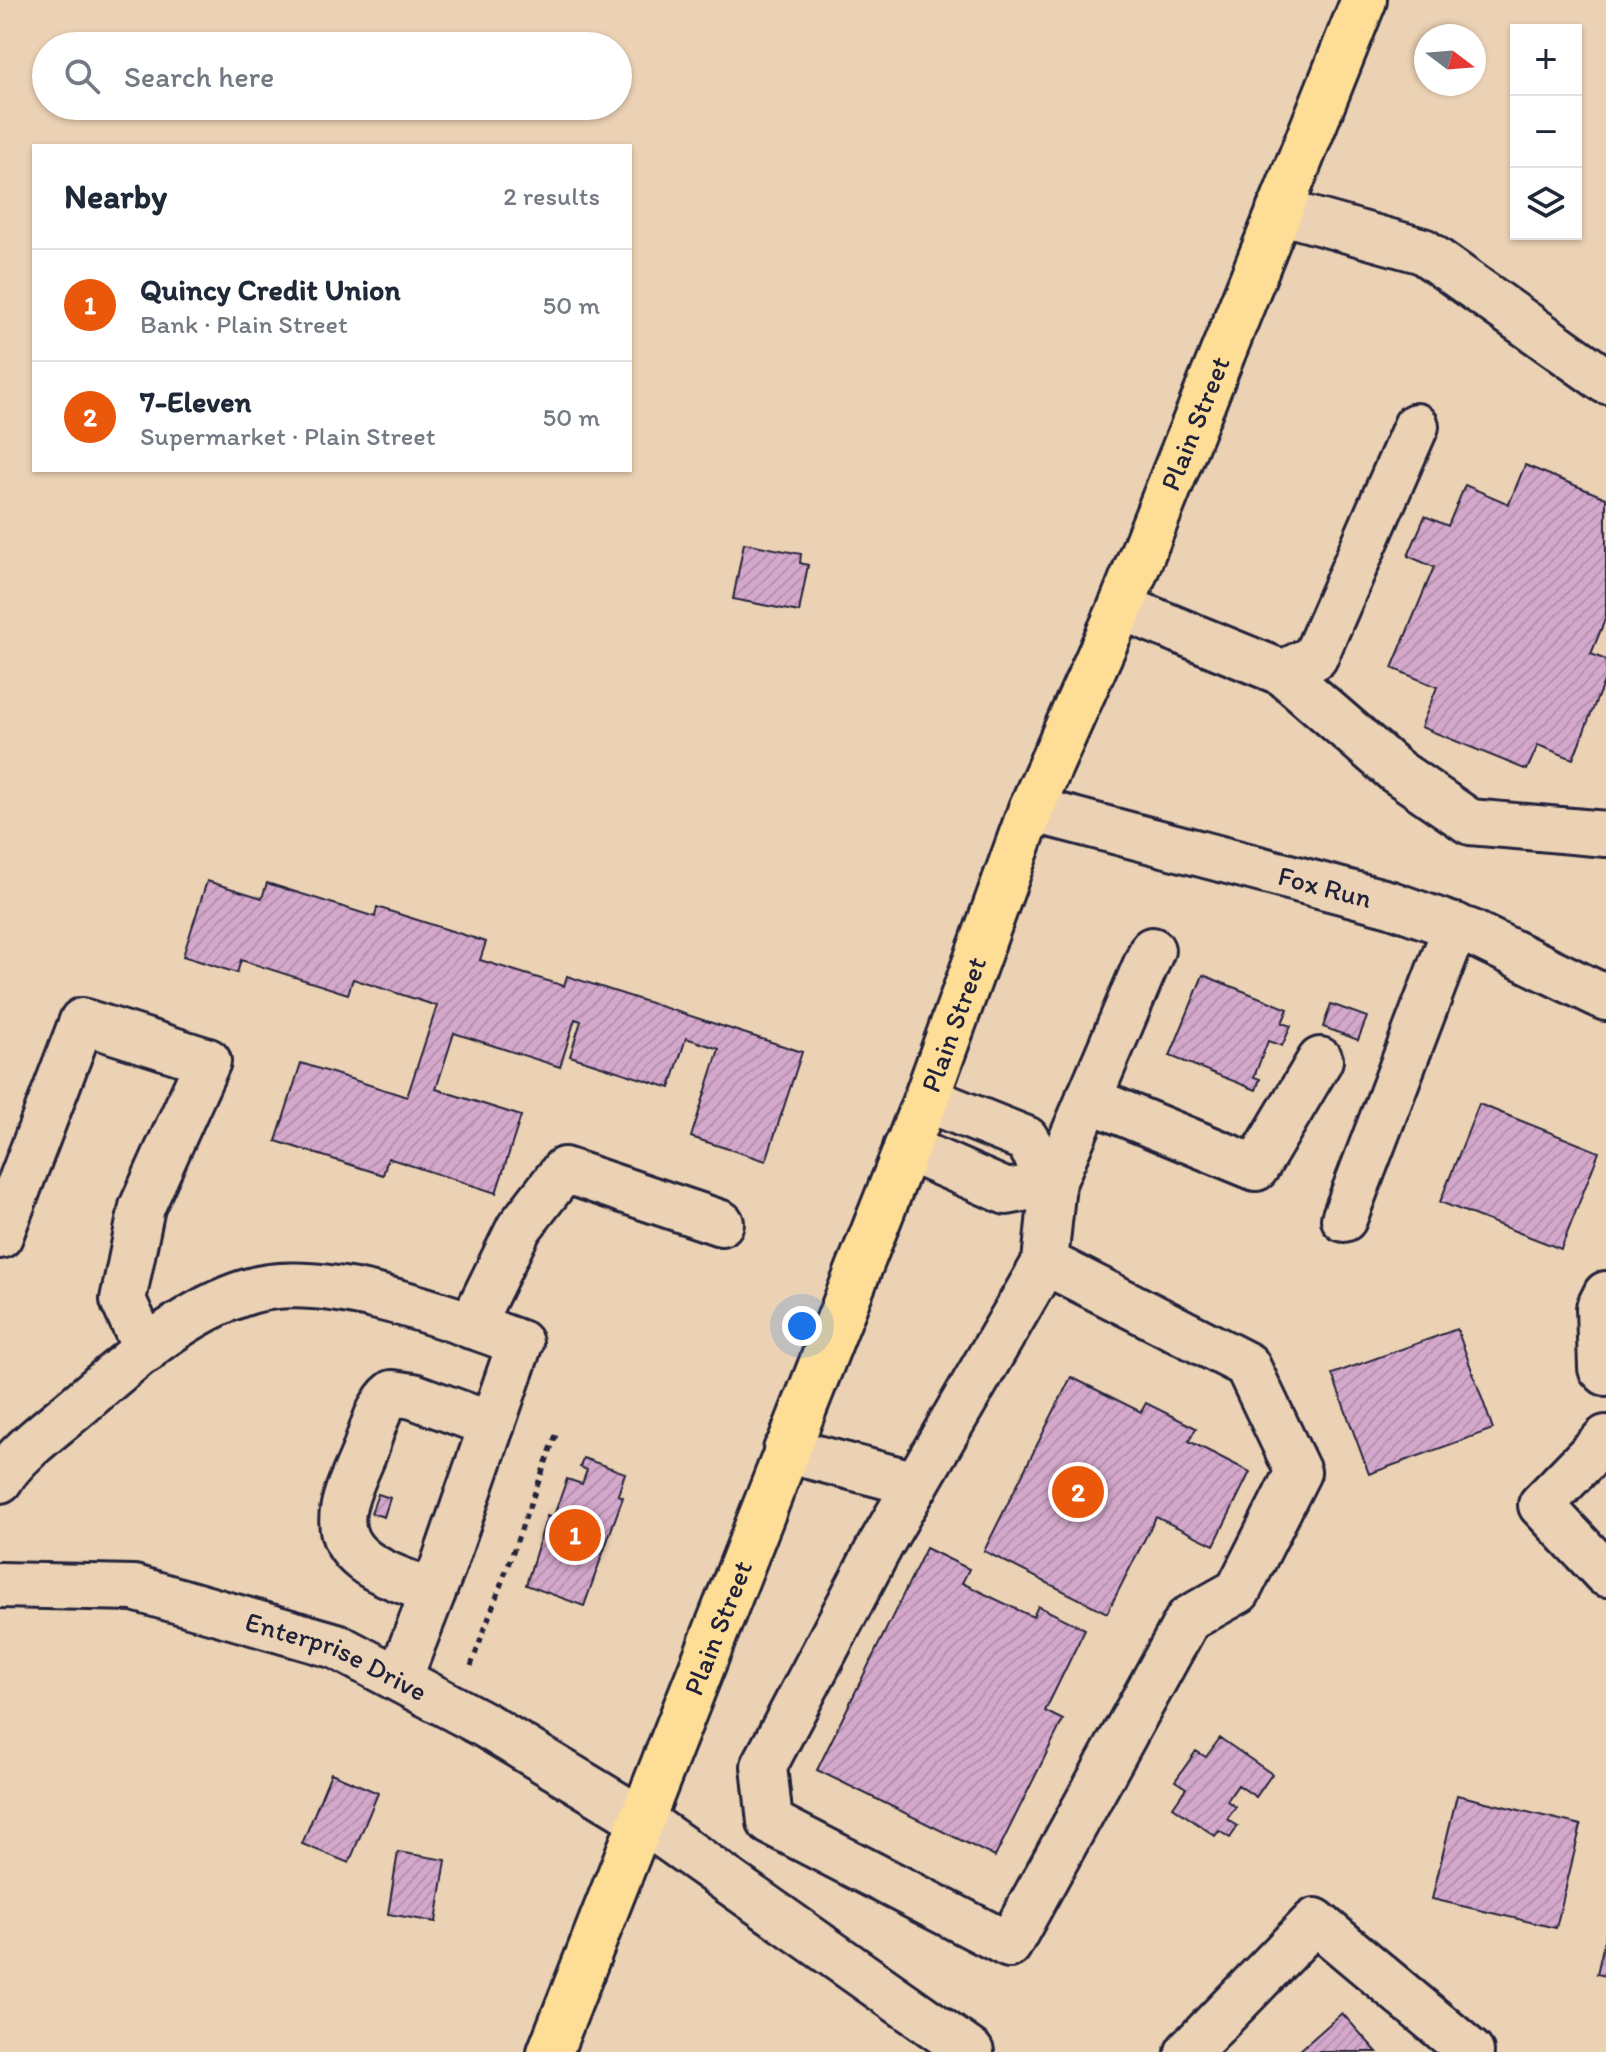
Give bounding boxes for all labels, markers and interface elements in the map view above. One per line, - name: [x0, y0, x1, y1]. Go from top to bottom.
- north arrow: [1414, 24, 1486, 96]
- map controls: [1510, 24, 1582, 240]
- button: +: [1510, 24, 1582, 96]
- search box: [32, 32, 632, 120]
- icon: search: [60, 54, 104, 98]
- text: Search here: [124, 58, 274, 95]
- button: −: [1510, 96, 1582, 168]
- button: layers: [1510, 168, 1582, 240]
- text: Nearby: [64, 176, 167, 217]
- text: 2 results: [503, 180, 600, 212]
- text: Quincy Credit Union: [140, 271, 400, 308]
- text: 1: [84, 289, 96, 321]
- text: 50 m: [543, 289, 600, 321]
- text: Bank · Plain Street: [140, 308, 348, 340]
- street label: Plain Street: [1152, 351, 1237, 495]
- text: 7-Eleven: [140, 383, 251, 420]
- text: 2: [83, 401, 97, 433]
- text: 50 m: [543, 401, 600, 433]
- text: Supermarket · Plain Street: [140, 420, 435, 452]
- street label: Fox Run: [1274, 858, 1376, 915]
- street label: Plain Street: [913, 952, 993, 1097]
- your location: [782, 1306, 822, 1346]
- pin: 2: [1052, 1462, 1104, 1522]
- pin: 1: [549, 1505, 601, 1565]
- street label: Plain Street: [676, 1556, 759, 1700]
- street label: Enterprise Drive: [242, 1604, 433, 1708]

